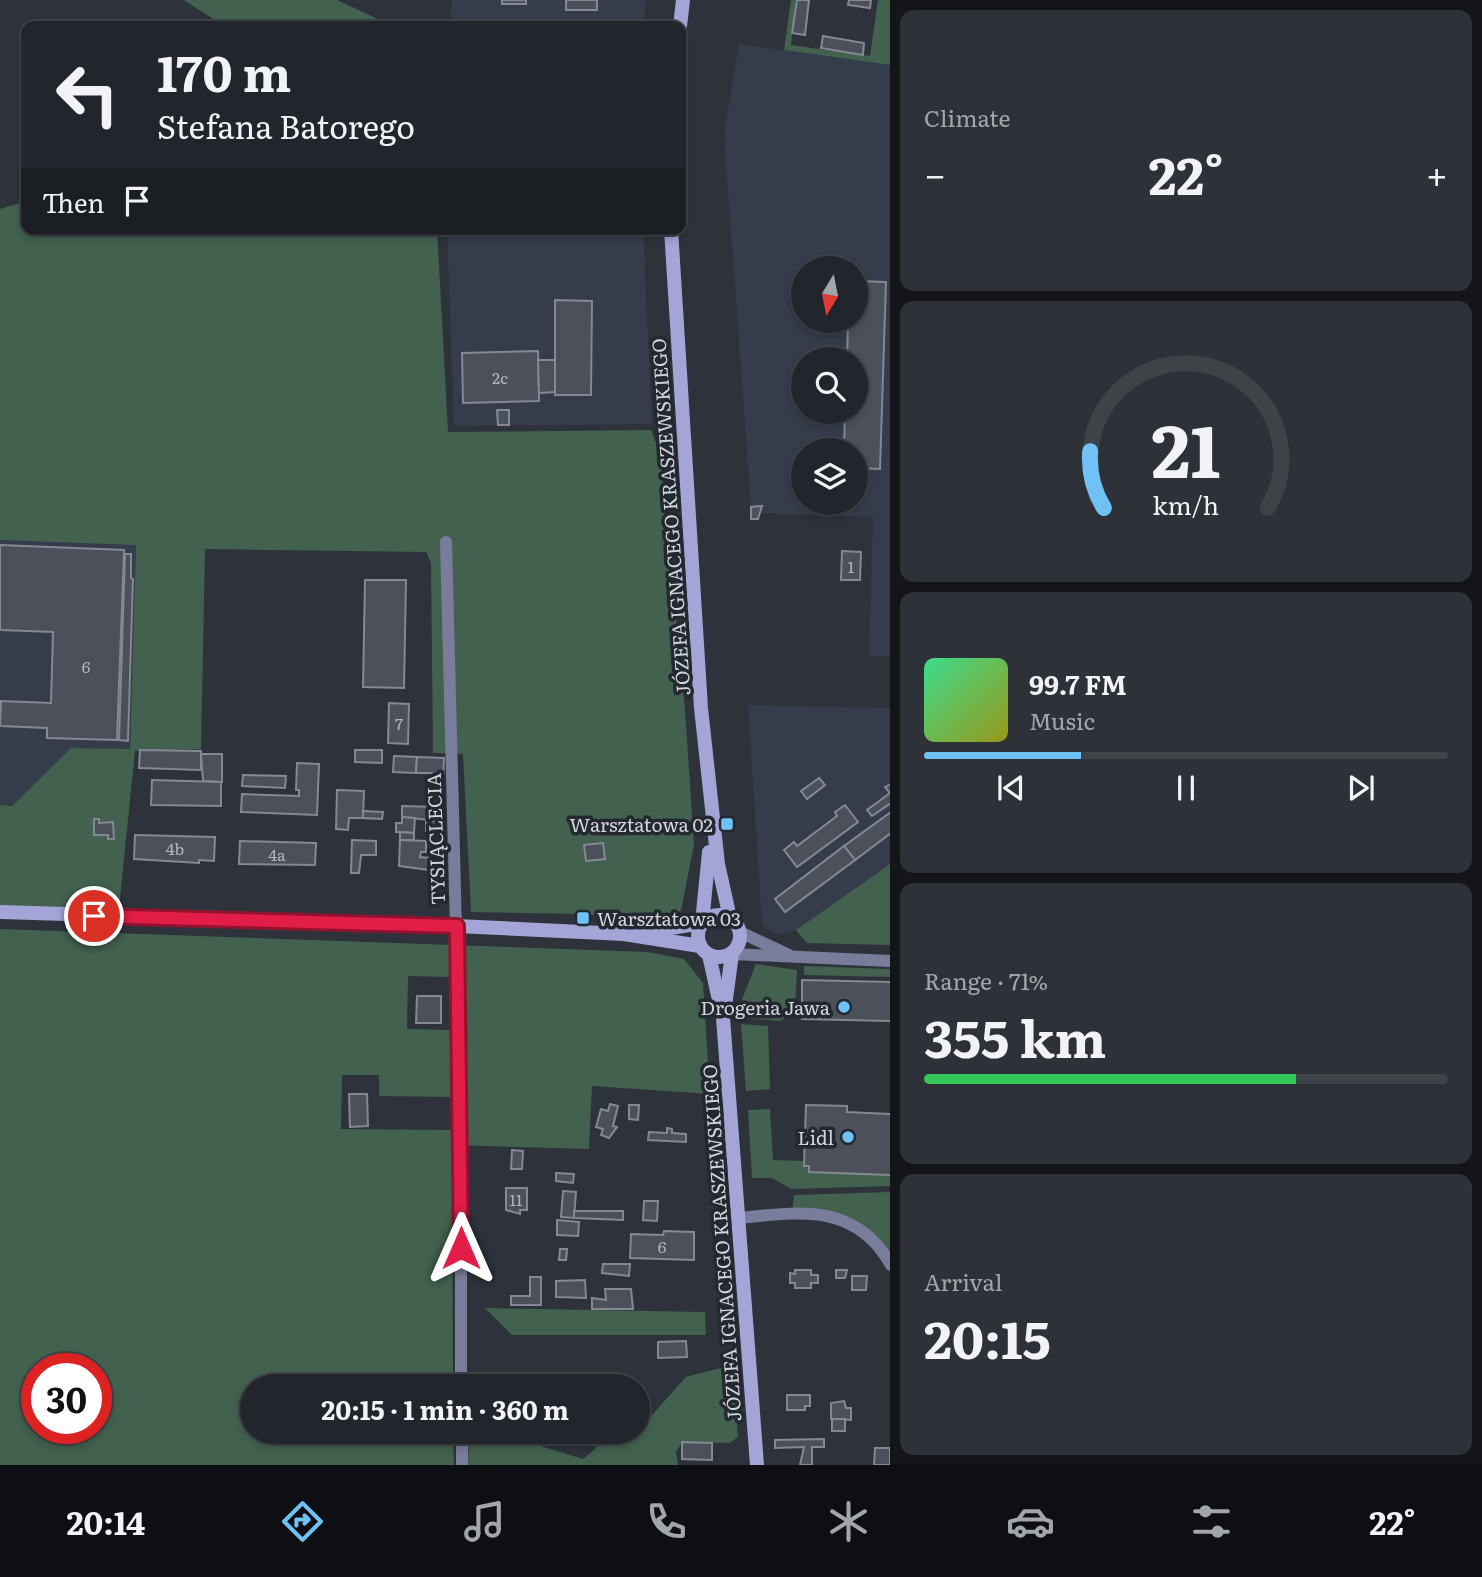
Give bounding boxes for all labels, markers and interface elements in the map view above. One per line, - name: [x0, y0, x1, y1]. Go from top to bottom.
- text: 170 m: [157, 34, 291, 107]
- icon: left: [42, 49, 133, 140]
- text: Climate: [924, 100, 1010, 134]
- text: Stefana Batorego: [157, 101, 415, 149]
- text: 22°: [1148, 134, 1224, 211]
- text: −: [924, 144, 946, 201]
- text: +: [1426, 144, 1448, 201]
- text: Then: [42, 182, 104, 221]
- icon: arrive: [118, 182, 156, 220]
- north arrow: [791, 256, 868, 332]
- map controls: [791, 256, 868, 515]
- street label: JÓZEFA IGNACEGO KRASZEWSKIEGO: [644, 337, 696, 697]
- button: search: [791, 347, 868, 424]
- house number: 2c: [492, 365, 508, 389]
- text: 21: [1151, 392, 1221, 500]
- button: layers: [791, 438, 868, 515]
- text: km/h: [1153, 485, 1219, 522]
- house number: 1: [848, 554, 855, 578]
- house number: 6: [82, 654, 91, 678]
- text: 99.7 FM: [1029, 664, 1127, 703]
- text: Music: [1029, 703, 1095, 737]
- house number: 7: [395, 711, 403, 735]
- icon: previous: [992, 769, 1030, 807]
- icon: pause: [1167, 769, 1205, 807]
- icon: next: [1342, 769, 1380, 807]
- street label: TYSIĄCLECIA: [419, 772, 451, 905]
- place label: Warsztatowa 02: [570, 810, 713, 838]
- marker: Warsztatowa 02: [719, 816, 735, 832]
- house number: 4b: [166, 836, 184, 860]
- house number: 4a: [268, 842, 286, 866]
- pin: [64, 886, 124, 946]
- icon: arrive: [75, 897, 113, 935]
- place label: Warsztatowa 03: [597, 904, 741, 932]
- marker: Warsztatowa 03: [575, 910, 591, 926]
- text: Range · 71%: [924, 963, 1048, 997]
- place label: Drogeria Jawa: [701, 993, 831, 1021]
- text: 355 km: [924, 997, 1106, 1074]
- marker: Drogeria Jawa: [836, 999, 852, 1015]
- street label: JÓZEFA IGNACEGO KRASZEWSKIEGO: [695, 1063, 747, 1423]
- place label: Lidl: [798, 1123, 834, 1151]
- marker: Lidl: [840, 1129, 856, 1145]
- house number: 11: [509, 1187, 523, 1211]
- position arrow: [424, 1211, 498, 1285]
- house number: 6: [658, 1234, 667, 1258]
- text: Arrival: [924, 1264, 1003, 1298]
- text: 20:15: [924, 1298, 1051, 1375]
- speed limit sign: 30: [21, 1353, 112, 1444]
- text: 20:15 · 1 min · 360 m: [321, 1389, 569, 1428]
- text: 20:14: [66, 1497, 145, 1545]
- icon: directions: [278, 1497, 327, 1546]
- icon: music: [460, 1497, 509, 1546]
- icon: phone: [642, 1497, 691, 1546]
- icon: climate: [824, 1497, 873, 1546]
- icon: car: [1006, 1497, 1055, 1546]
- icon: filters: [1187, 1497, 1236, 1546]
- text: 22°: [1369, 1497, 1416, 1545]

